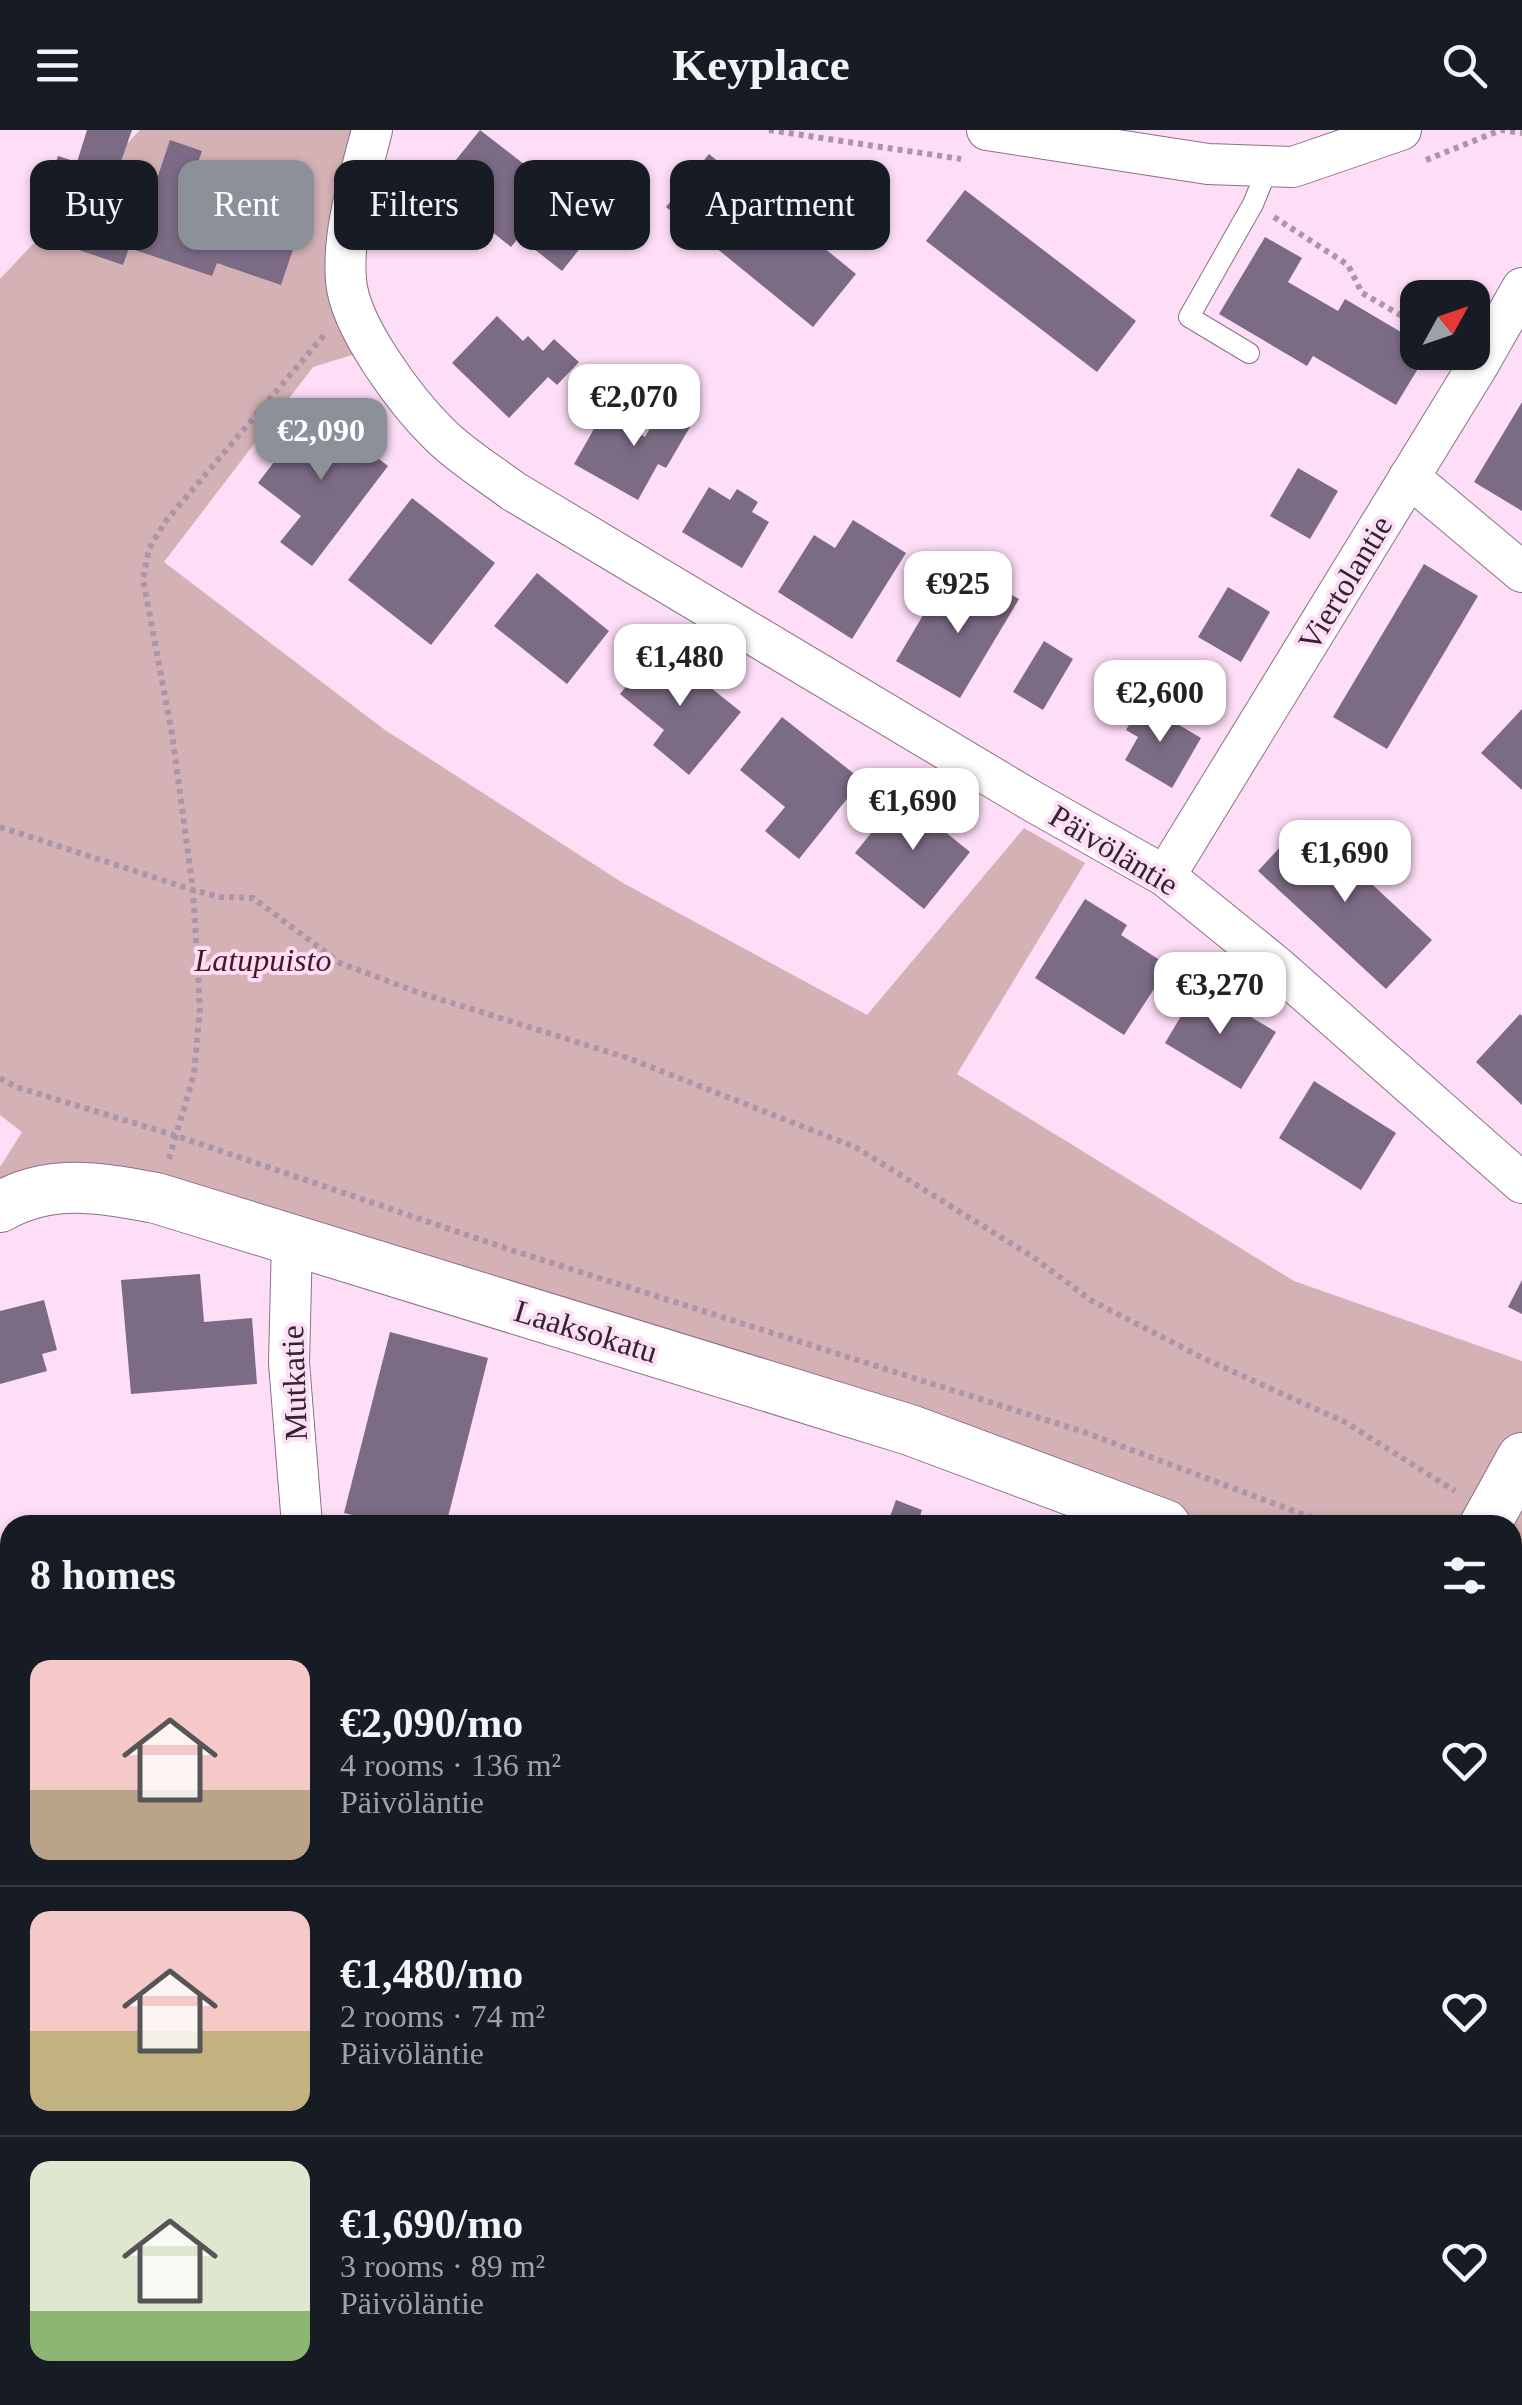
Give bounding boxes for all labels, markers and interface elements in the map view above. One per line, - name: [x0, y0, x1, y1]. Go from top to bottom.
- icon: menu: [30, 38, 85, 93]
- icon: search: [1437, 38, 1492, 93]
- text: Keyplace: [672, 40, 850, 90]
- chip: Buy: [30, 160, 158, 250]
- chip: Rent: [178, 160, 314, 250]
- chip: Filters: [334, 160, 494, 250]
- chip: New: [514, 160, 650, 250]
- chip: Apartment: [670, 160, 890, 250]
- north arrow: [1400, 280, 1490, 370]
- map controls: [1400, 280, 1490, 370]
- pin: €2,070: [553, 364, 715, 449]
- text: €2,070: [590, 378, 678, 414]
- pin: €2,090: [240, 398, 402, 483]
- text: €2,090: [277, 412, 365, 448]
- street label: Viertolantie: [1291, 509, 1399, 657]
- pin: €925: [899, 551, 1017, 636]
- text: €925: [926, 565, 990, 601]
- pin: €1,480: [599, 624, 761, 709]
- text: €1,480: [636, 638, 724, 674]
- pin: €2,600: [1079, 660, 1241, 745]
- text: €2,600: [1116, 674, 1204, 710]
- pin: €1,690: [832, 768, 994, 853]
- text: €1,690: [869, 782, 957, 818]
- street label: Päivöläntie: [1043, 797, 1185, 903]
- pin: €1,690: [1264, 820, 1426, 905]
- text: €1,690: [1301, 834, 1389, 870]
- park label: Latupuisto: [194, 942, 331, 978]
- pin: €3,270: [1139, 952, 1301, 1037]
- text: €3,270: [1176, 966, 1264, 1002]
- street label: Laaksokatu: [510, 1292, 662, 1370]
- street label: Mutkatie: [274, 1325, 314, 1441]
- icon: filters: [1437, 1548, 1492, 1603]
- text: 8 homes: [30, 1552, 176, 1598]
- icon: home: [110, 1700, 230, 1820]
- text: €2,090/mo: [340, 1700, 523, 1746]
- icon: heart: [1437, 1733, 1492, 1788]
- text: 4 rooms · 136 m²: [340, 1747, 561, 1783]
- text: Päivöläntie: [340, 1784, 484, 1820]
- icon: home: [110, 1951, 230, 2071]
- text: €1,480/mo: [340, 1951, 523, 1997]
- icon: heart: [1437, 1984, 1492, 2039]
- text: 2 rooms · 74 m²: [340, 1998, 545, 2034]
- text: Päivöläntie: [340, 2035, 484, 2071]
- icon: home: [110, 2201, 230, 2321]
- text: €1,690/mo: [340, 2201, 523, 2247]
- icon: heart: [1437, 2234, 1492, 2289]
- text: 3 rooms · 89 m²: [340, 2248, 545, 2284]
- text: Päivöläntie: [340, 2285, 484, 2321]

